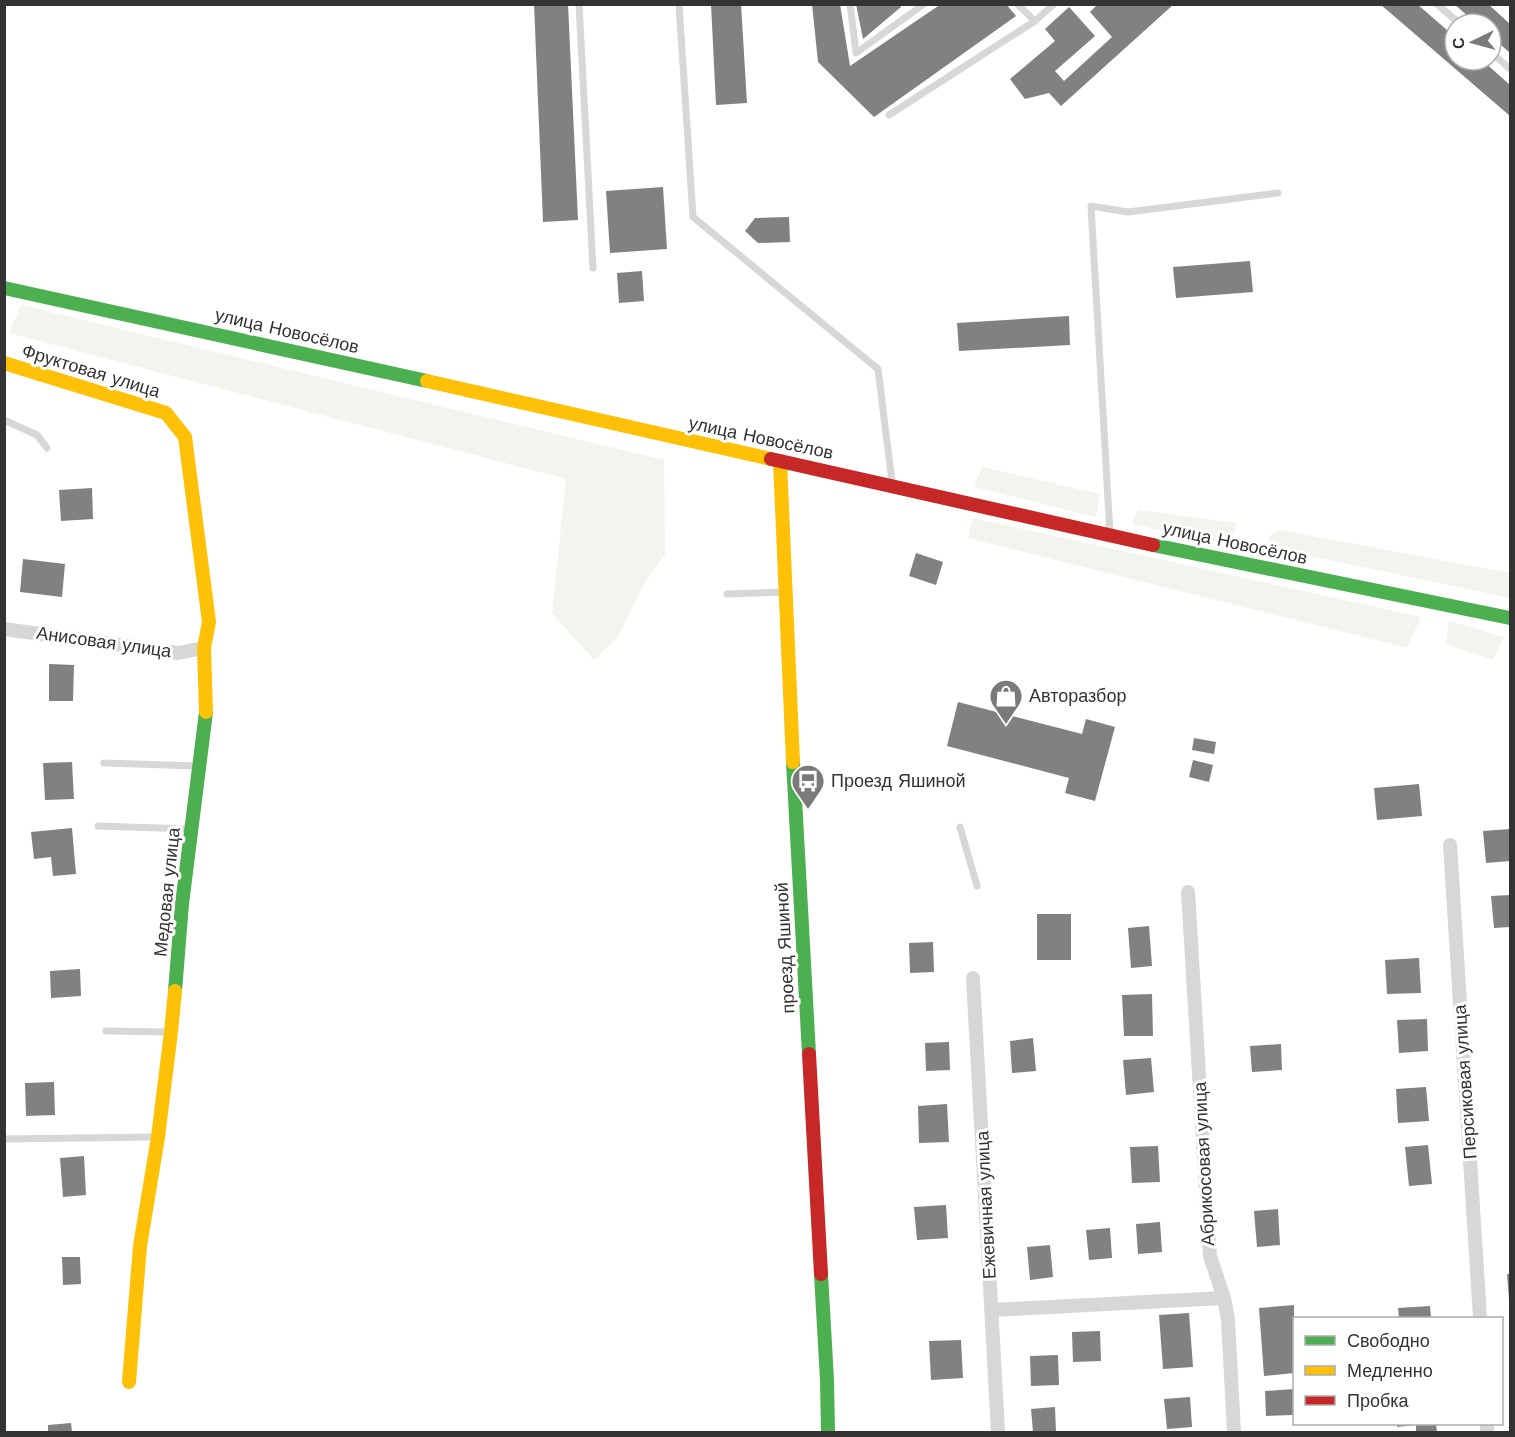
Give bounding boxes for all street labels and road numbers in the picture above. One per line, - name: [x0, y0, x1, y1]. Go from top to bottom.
- street label: улица Новосёлов: [213, 304, 361, 357]
- street label: Фруктовая улица: [20, 340, 164, 402]
- street label: улица Новосёлов: [687, 412, 835, 463]
- street label: улица Новосёлов: [1161, 517, 1309, 568]
- street label: Анисовая улица: [35, 622, 174, 662]
- street label: Медовая улица: [149, 825, 184, 958]
- street label: проезд Яшиной: [771, 882, 798, 1014]
- street label: Персиковая улица: [1449, 1003, 1480, 1160]
- street label: Абрикосовая улица: [1189, 1080, 1218, 1247]
- street label: Ежевичная улица: [971, 1129, 1000, 1280]

